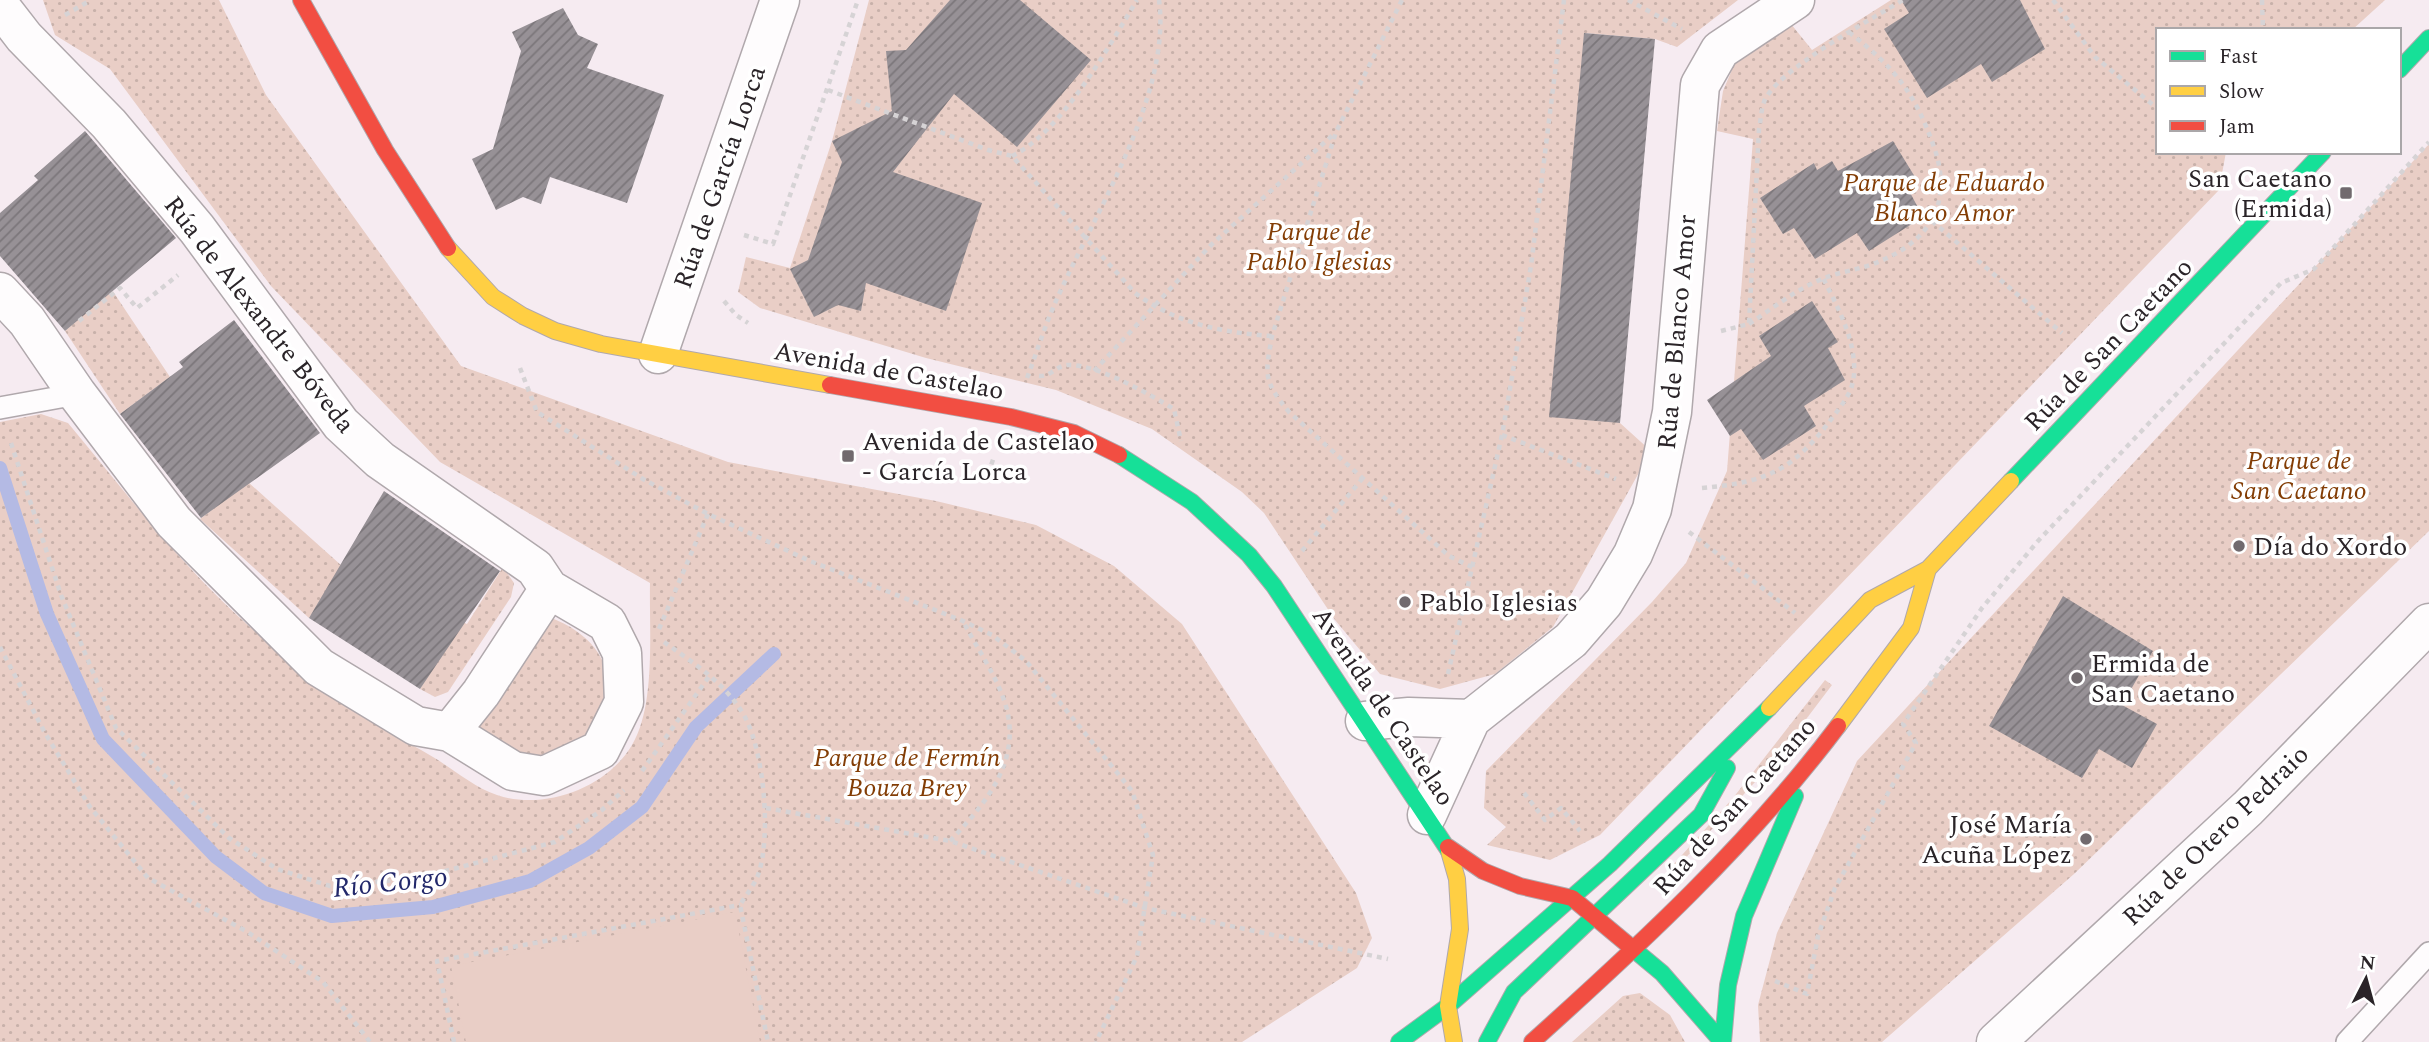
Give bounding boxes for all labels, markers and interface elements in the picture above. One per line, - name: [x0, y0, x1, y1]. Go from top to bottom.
- legend: [2156, 28, 2401, 154]
- text: Fast: [2219, 41, 2258, 73]
- street label: Rúa de García Lorca: [663, 60, 777, 294]
- text: Slow: [2219, 76, 2265, 108]
- text: Jam: [2219, 111, 2255, 143]
- place label: San Caetano (Ermida): [2188, 159, 2332, 229]
- park label: Parque de Eduardo Blanco Amor: [1843, 163, 2045, 233]
- marker: San Caetano (Ermida): [2338, 185, 2354, 201]
- street label: Rúa de Alexandre Bóveda: [153, 187, 365, 442]
- park label: Parque de Pablo Iglesias: [1246, 212, 1392, 282]
- street label: Rúa de Blanco Amor: [1647, 213, 1707, 451]
- street label: Rúa de San Caetano: [2015, 249, 2202, 441]
- street label: Avenida de Castelao: [771, 331, 1007, 411]
- place label: Avenida de Castelao - García Lorca: [862, 422, 1095, 492]
- park label: Parque de San Caetano: [2231, 441, 2367, 511]
- marker: Avenida de Castelao - García Lorca: [840, 448, 856, 464]
- place label: Día do Xordo: [2253, 527, 2407, 567]
- marker: Día do Xordo: [2231, 538, 2247, 554]
- place label: Pablo Iglesias: [1419, 583, 1578, 623]
- marker: Pablo Iglesias: [1397, 594, 1413, 610]
- street label: Avenida de Castelao: [1302, 599, 1465, 814]
- place label: Ermida de San Caetano: [2091, 644, 2235, 714]
- marker: Ermida de San Caetano: [2069, 670, 2085, 686]
- street label: Rúa de San Caetano: [1643, 708, 1826, 905]
- street label: Rúa de Otero Pedraio: [2113, 736, 2318, 936]
- park label: Parque de Fermín Bouza Brey: [813, 738, 1001, 808]
- place label: José María Acuña López: [1921, 805, 2072, 875]
- marker: José María Acuña López: [2078, 831, 2094, 847]
- water label: Río Corgo: [331, 855, 450, 910]
- north arrow: [2331, 944, 2401, 1014]
- text: N: [2358, 948, 2377, 979]

